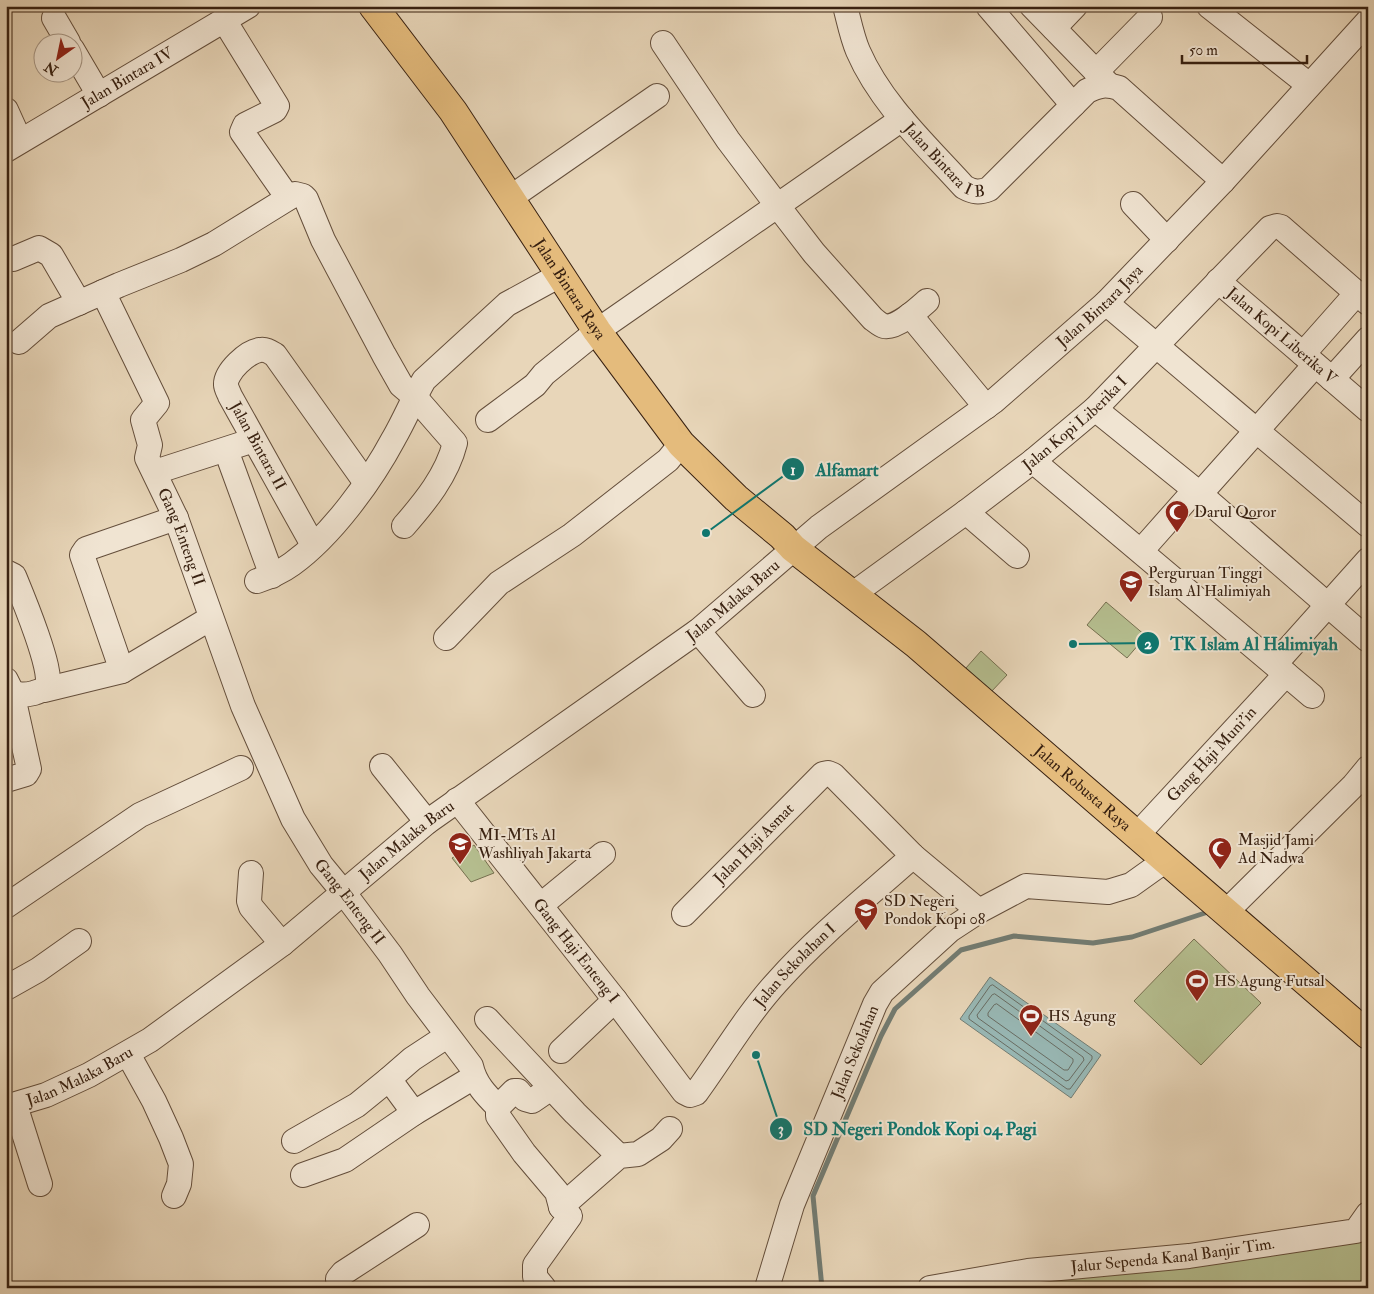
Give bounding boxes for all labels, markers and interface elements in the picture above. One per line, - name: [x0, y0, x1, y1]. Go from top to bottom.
- north arrow: [32, 32, 82, 82]
- scale bar: [1182, 32, 1306, 64]
- text: 50 m: [1189, 41, 1218, 60]
- street label: Jalan Bintara IV: [77, 43, 177, 114]
- text: N: [41, 58, 62, 80]
- street label: Jalan Bintara I B: [898, 118, 986, 202]
- street label: Jalan Bintara Raya: [528, 234, 610, 344]
- street label: Jalan Bintara Jaya: [1052, 260, 1147, 353]
- street label: Jalan Kopi Liberika V: [1221, 282, 1341, 389]
- street label: Jalan Kopi Liberika I: [1018, 372, 1132, 477]
- street label: Jalan Bintara II: [224, 397, 291, 494]
- callout: Alfamart: [780, 453, 888, 486]
- text: Alfamart: [814, 459, 879, 482]
- text: 1: [790, 461, 796, 480]
- street label: Gang Enteng II: [153, 485, 209, 589]
- mosque icon: Darul Qoror: [1164, 499, 1190, 533]
- place label: Darul Qoror: [1194, 502, 1276, 522]
- street label: Jalan Malaka Baru: [682, 555, 784, 647]
- place label: Perguruan Tinggi Islam Al Halimiyah: [1148, 563, 1271, 601]
- school or university icon: Perguruan Tinggi Islam Al Halimiyah: [1118, 569, 1144, 603]
- callout: TK Islam Al Halimiyah: [1135, 627, 1348, 660]
- text: TK Islam Al Halimiyah: [1169, 633, 1338, 656]
- text: 2: [1144, 635, 1152, 654]
- street label: Gang Haji Muni'in: [1163, 702, 1261, 806]
- street label: Jalan Robusta Raya: [1028, 740, 1136, 836]
- street label: Jalan Malaka Baru: [354, 796, 458, 886]
- street label: Jalan Haji Asmat: [709, 799, 798, 890]
- place label: MI-MTs Al Washliyah Jakarta: [477, 825, 592, 864]
- place label: Masjid Jami Ad Nadwa: [1237, 830, 1314, 868]
- school or university icon: MI-MTs Al Washliyah Jakarta: [447, 831, 473, 865]
- mosque icon: Masjid Jami Ad Nadwa: [1207, 836, 1233, 870]
- street label: Gang Enteng II: [310, 855, 389, 949]
- place label: SD Negeri Pondok Kopi 08: [884, 891, 986, 930]
- street label: Gang Haji Enteng I: [528, 894, 624, 1007]
- school or university icon: SD Negeri Pondok Kopi 08: [853, 897, 879, 931]
- street label: Jalan Sekolahan I: [749, 919, 840, 1013]
- sports icon: HS Agung Futsal: [1184, 968, 1210, 1002]
- place label: HS Agung Futsal: [1214, 971, 1325, 991]
- street label: Jalan Sekolahan: [826, 1002, 883, 1103]
- sports icon: HS Agung: [1018, 1003, 1044, 1037]
- place label: HS Agung: [1048, 1006, 1117, 1026]
- street label: Jalan Malaka Baru: [23, 1042, 137, 1112]
- callout: SD Negeri Pondok Kopi 04 Pagi: [768, 1112, 1047, 1145]
- text: SD Negeri Pondok Kopi 04 Pagi: [803, 1118, 1037, 1141]
- text: 3: [778, 1120, 784, 1139]
- street label: Jalur Sependa Kanal Banjir Tim.: [1069, 1233, 1276, 1278]

